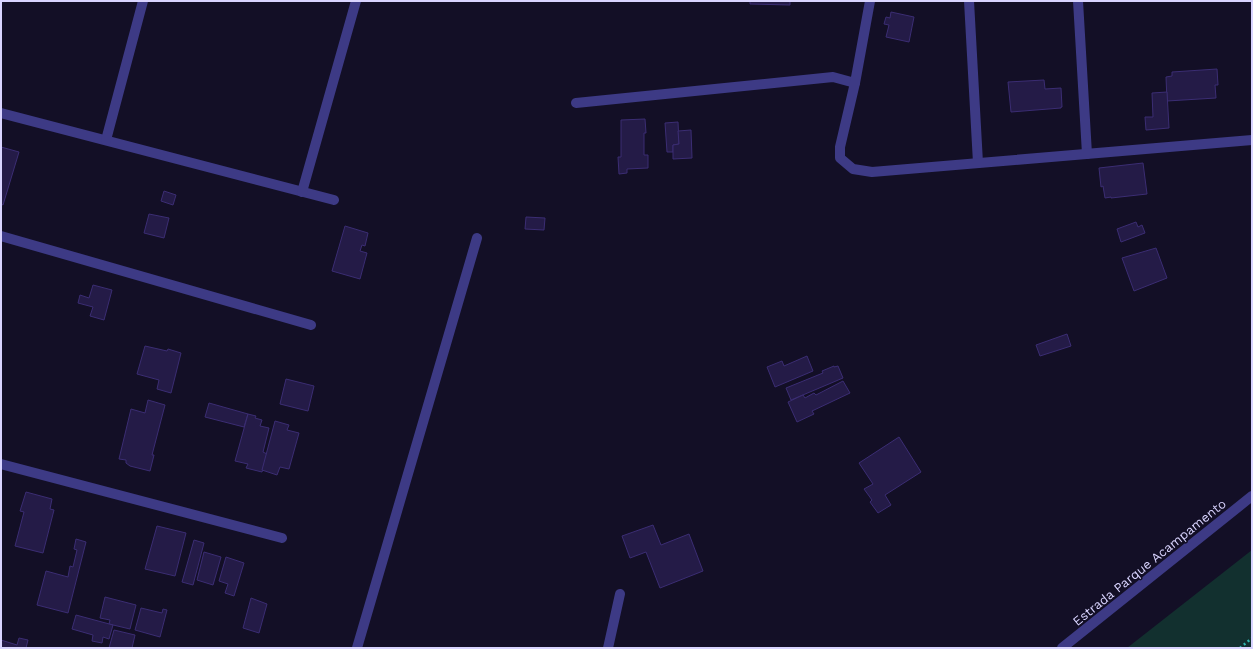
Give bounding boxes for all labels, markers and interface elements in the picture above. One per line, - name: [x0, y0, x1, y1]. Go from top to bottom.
- street label: Estrada Parque Acampamento: [1070, 496, 1229, 629]

